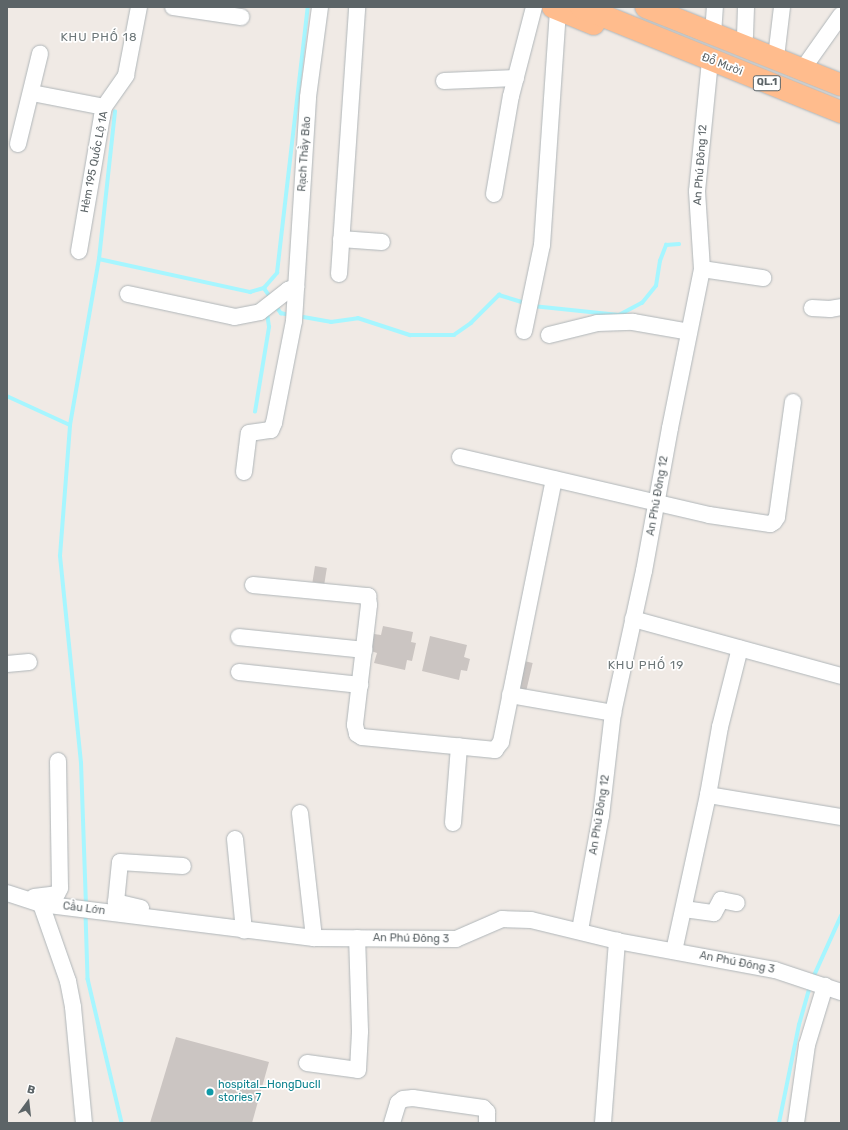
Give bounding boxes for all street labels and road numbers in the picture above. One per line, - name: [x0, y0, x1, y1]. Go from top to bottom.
- street label: Đỗ Mười: [700, 51, 744, 79]
- road number: QL.1: [752, 75, 782, 91]
- street label: Hẻm 195 Quốc Lộ 1A: [79, 110, 111, 214]
- street label: Rạch Thầy Bảo: [296, 116, 314, 192]
- street label: An Phú Đông 12: [692, 124, 710, 206]
- street label: An Phú Đông 12: [644, 455, 672, 537]
- street label: An Phú Đông 12: [587, 774, 613, 856]
- street label: Cầu Lớn: [62, 900, 106, 918]
- street label: An Phú Đông 3: [373, 932, 449, 946]
- street label: An Phú Đông 3: [698, 949, 776, 977]

